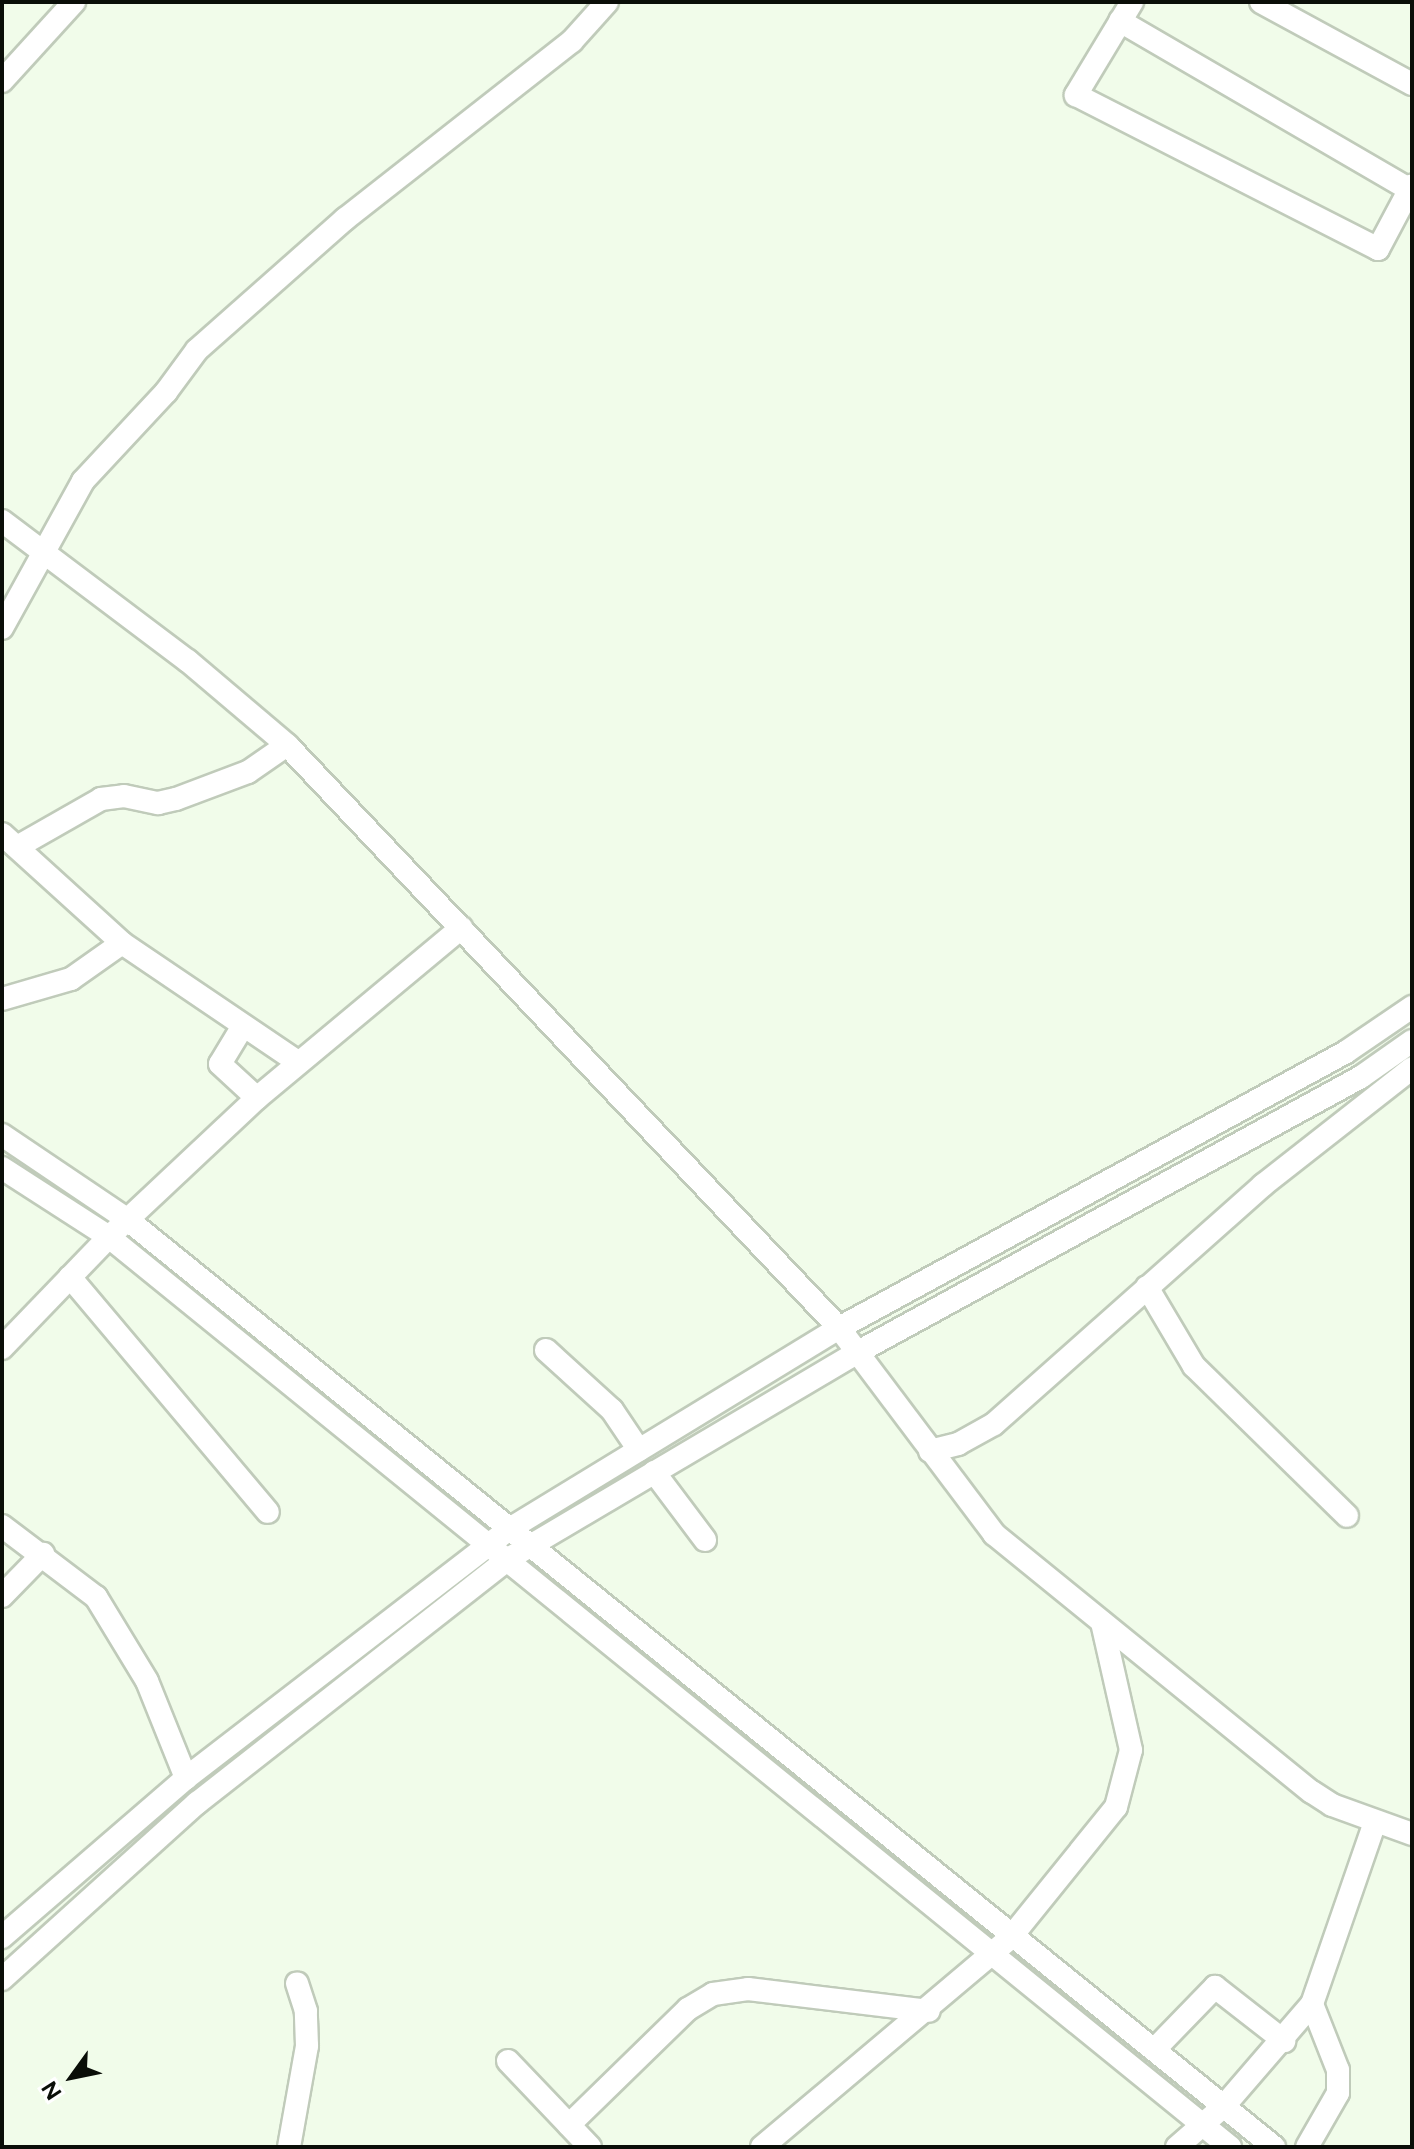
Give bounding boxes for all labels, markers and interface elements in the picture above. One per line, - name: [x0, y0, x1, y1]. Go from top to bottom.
- north arrow: [32, 2037, 112, 2117]
- text: N: [36, 2076, 67, 2105]

